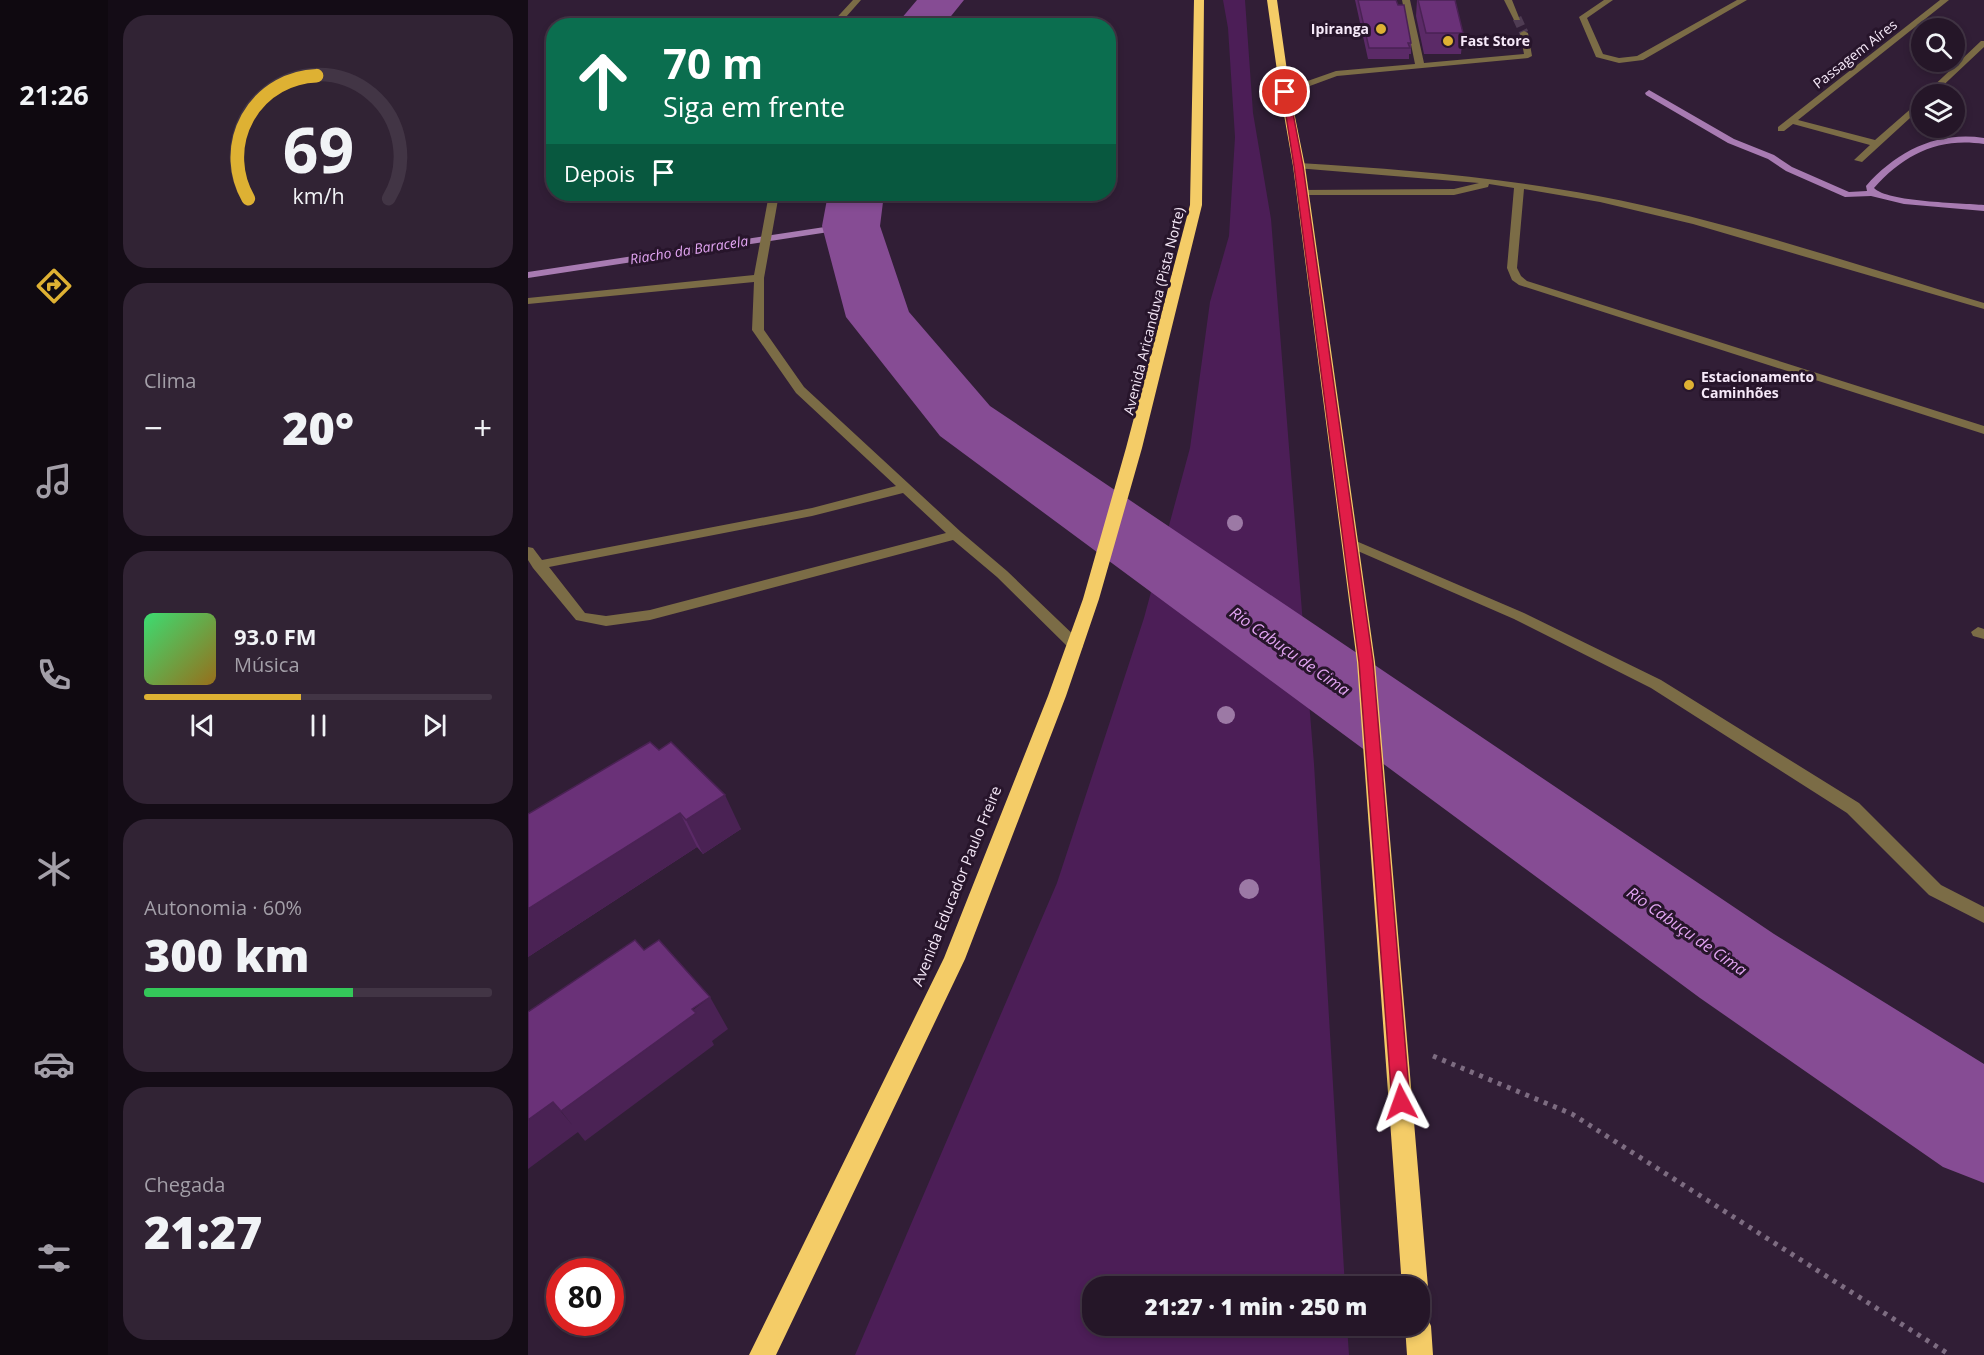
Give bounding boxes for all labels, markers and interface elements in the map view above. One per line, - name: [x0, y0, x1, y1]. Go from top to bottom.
- street label: Passagem Aíres: [1809, 15, 1901, 93]
- map controls: [1911, 18, 1965, 138]
- button: search: [1911, 18, 1965, 72]
- place label: Ipiranga: [1311, 19, 1369, 38]
- marker: Ipiranga: [1374, 22, 1388, 36]
- place label: Fast Store: [1460, 31, 1530, 50]
- text: 70 m: [663, 34, 763, 91]
- marker: Fast Store: [1441, 34, 1455, 48]
- icon: ahead: [564, 42, 642, 120]
- pin: [1259, 66, 1310, 117]
- icon: arrive: [1268, 75, 1301, 108]
- text: 21:26: [19, 76, 89, 113]
- button: layers: [1911, 84, 1965, 138]
- text: Siga em frente: [663, 88, 845, 125]
- text: 69: [282, 106, 354, 191]
- icon: arrive: [647, 156, 680, 189]
- text: Depois: [564, 158, 635, 188]
- text: km/h: [292, 181, 344, 210]
- street label: Avenida Aricanduva (Pista Norte): [1118, 205, 1189, 417]
- water label: Riacho da Baracela: [628, 231, 750, 268]
- icon: directions: [33, 265, 75, 307]
- text: Clima: [144, 367, 196, 394]
- place label: Estacionamento Caminhões: [1701, 367, 1814, 402]
- marker: Estacionamento Caminhões: [1682, 378, 1696, 392]
- text: 20°: [282, 397, 354, 458]
- text: −: [144, 405, 163, 450]
- text: +: [473, 405, 492, 450]
- icon: music: [33, 460, 75, 502]
- water label: Rio Cabuçu de Cima: [1226, 601, 1354, 701]
- text: 93.0 FM: [234, 621, 317, 651]
- text: Música: [234, 651, 300, 678]
- icon: phone: [33, 654, 75, 696]
- icon: previous: [186, 709, 219, 742]
- icon: pause: [302, 709, 335, 742]
- icon: next: [418, 709, 451, 742]
- street label: Avenida Educador Paulo Freire: [907, 783, 1005, 989]
- icon: climate: [33, 848, 75, 890]
- water label: Rio Cabuçu de Cima: [1623, 881, 1751, 981]
- text: Autonomia · 60%: [144, 894, 302, 921]
- text: 300 km: [144, 924, 309, 985]
- icon: car: [33, 1043, 75, 1085]
- position arrow: [1369, 1070, 1433, 1134]
- text: Chegada: [144, 1171, 225, 1198]
- text: 21:27: [144, 1201, 262, 1262]
- icon: filters: [33, 1237, 75, 1279]
- speed limit sign: 80: [546, 1258, 624, 1336]
- text: 21:27 · 1 min · 250 m: [1145, 1291, 1367, 1321]

